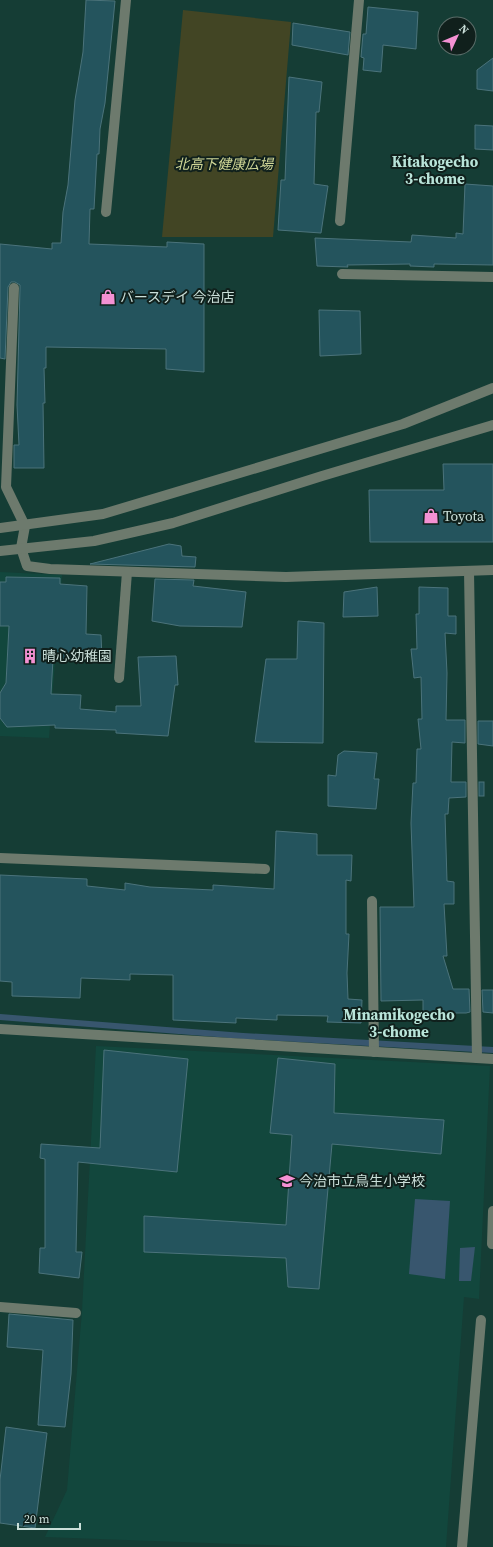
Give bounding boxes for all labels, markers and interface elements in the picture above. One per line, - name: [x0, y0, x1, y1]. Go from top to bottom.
- north arrow: [437, 16, 477, 56]
- text: N: [456, 21, 472, 37]
- district label: Kitakogecho 3-chome: [392, 151, 479, 189]
- park label: 北高下健康広場: [175, 154, 275, 174]
- place label: バースデイ 今治店: [120, 287, 235, 307]
- shop icon: バースデイ 今治店: [99, 288, 117, 306]
- place label: Toyota: [443, 506, 485, 526]
- shop icon: Toyota: [422, 507, 440, 525]
- place label: 晴心幼稚園: [42, 646, 112, 666]
- building icon: 晴心幼稚園: [21, 647, 39, 665]
- district label: Minamikogecho 3-chome: [343, 1004, 455, 1042]
- place label: 今治市立鳥生小学校: [299, 1171, 425, 1191]
- school or university icon: 今治市立鳥生小学校: [278, 1172, 296, 1190]
- scale bar: [18, 1505, 80, 1531]
- text: 20 m: [24, 1511, 50, 1527]

